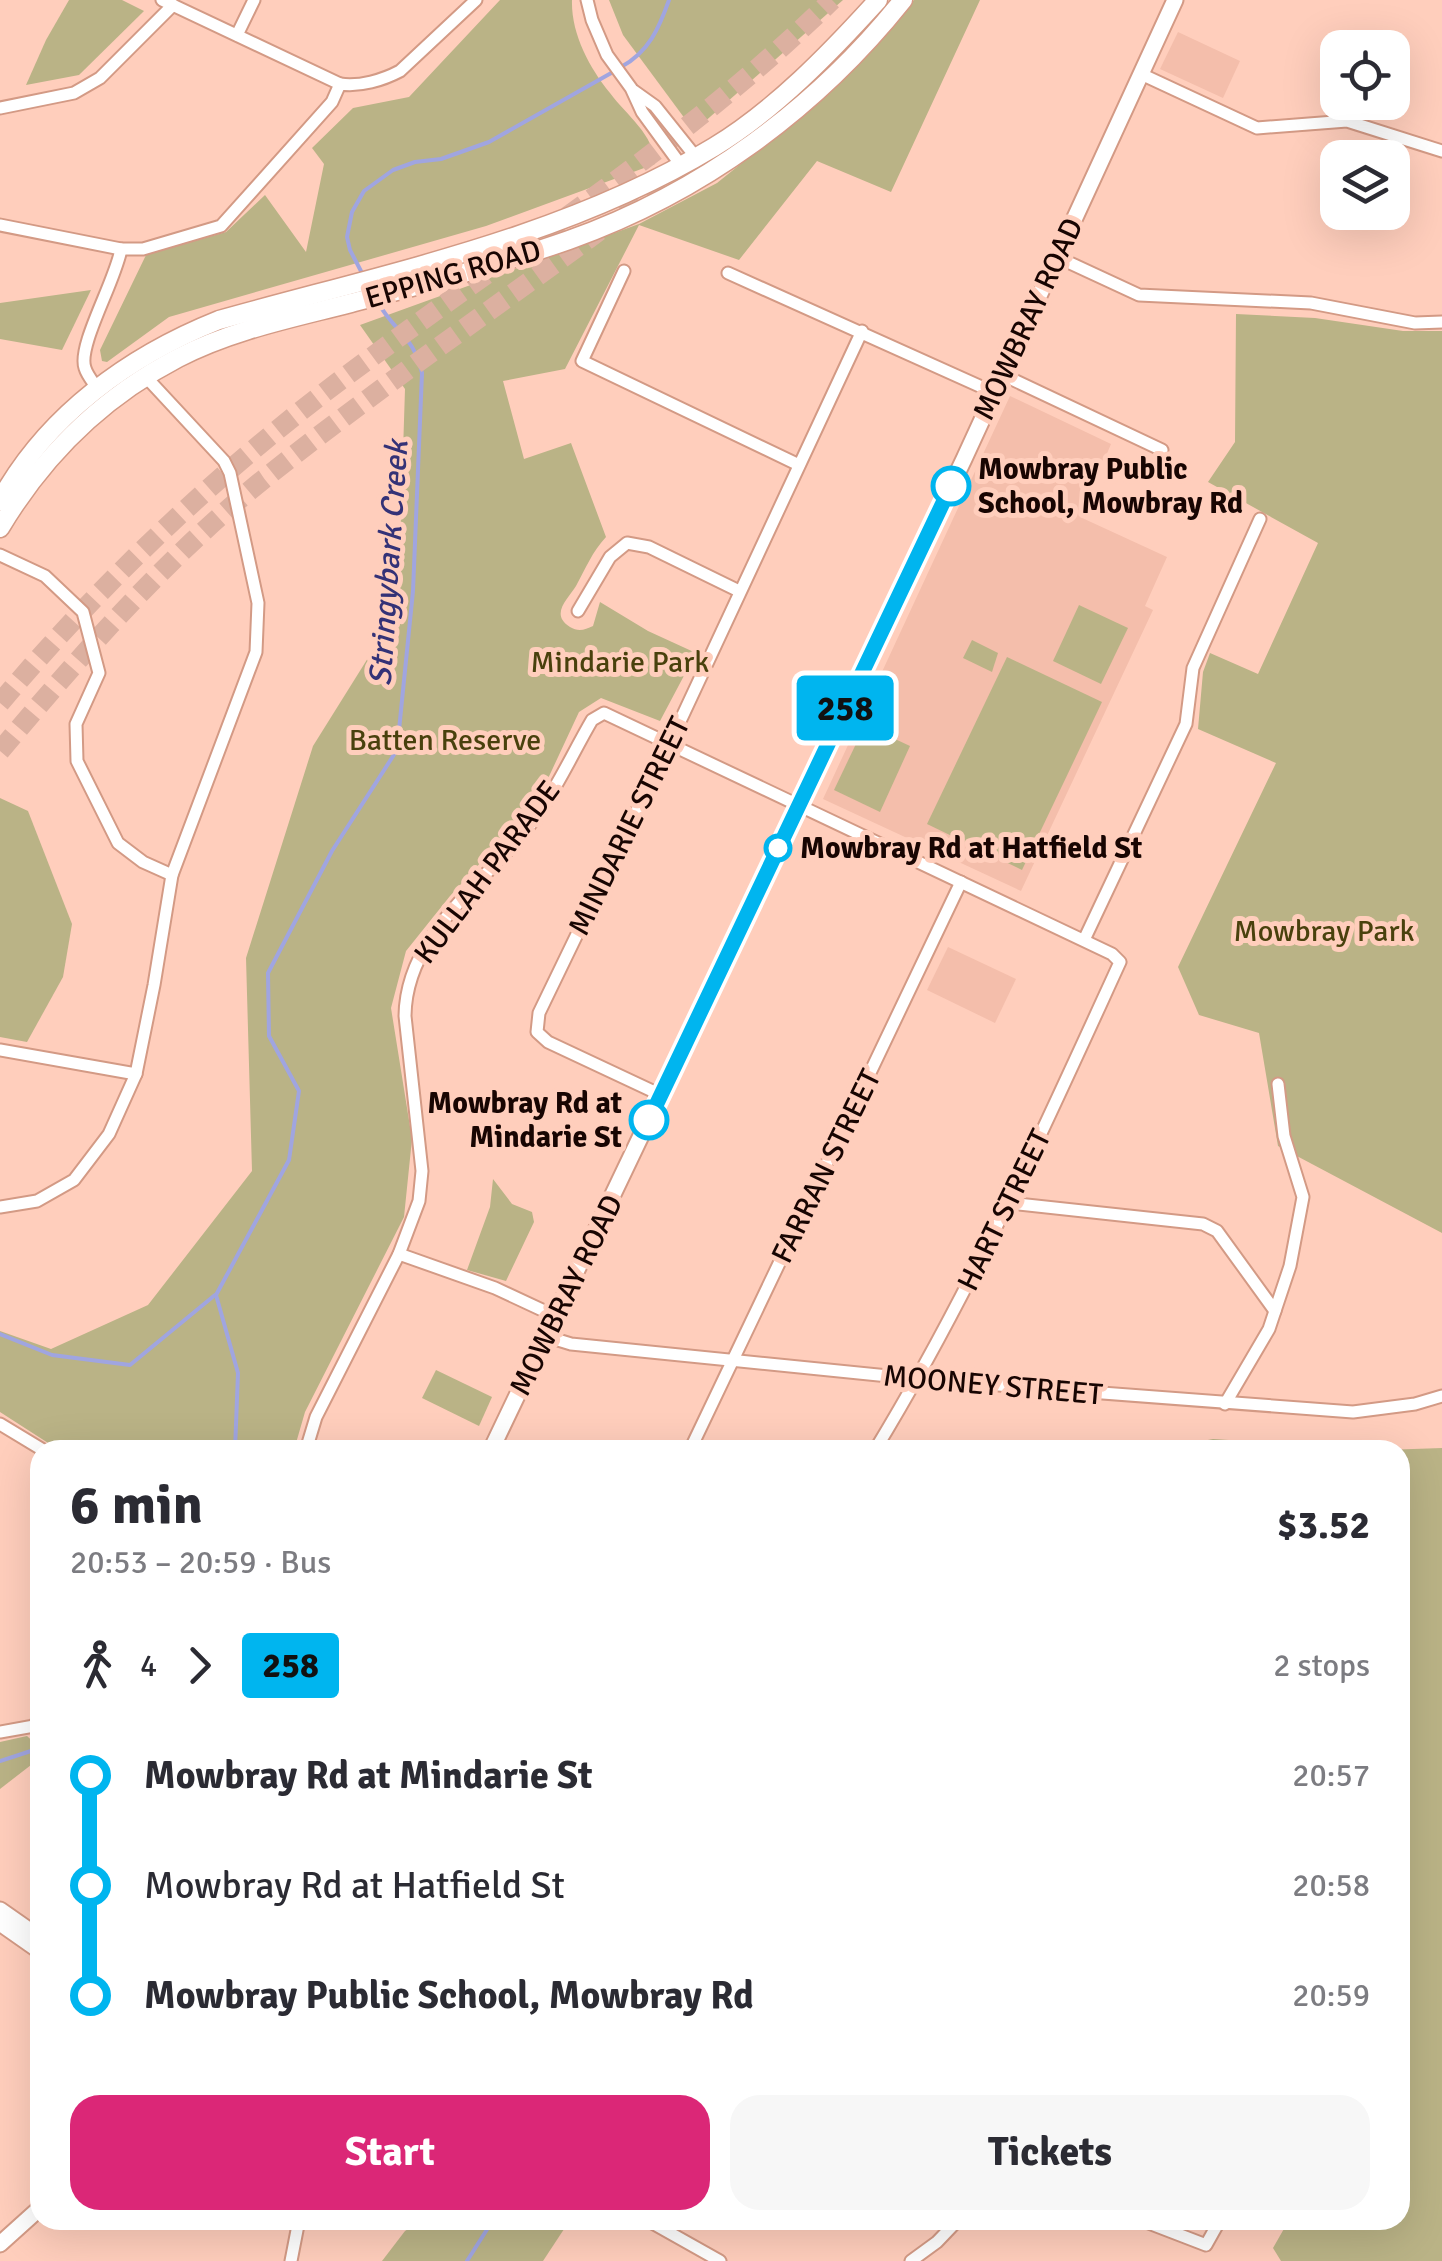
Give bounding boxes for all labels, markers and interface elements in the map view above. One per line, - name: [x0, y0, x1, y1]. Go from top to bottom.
- map controls: [1320, 30, 1410, 230]
- button: locate: [1320, 30, 1410, 120]
- button: layers: [1320, 140, 1410, 230]
- street label: MOWBRAY ROAD: [965, 212, 1091, 426]
- street label: EPPING ROAD: [361, 232, 545, 317]
- water label: Stringybark Creek: [360, 436, 417, 687]
- place label: Mowbray Public School, Mowbray Rd: [978, 451, 1243, 522]
- marker: Mowbray Public School, Mowbray Rd: [932, 467, 970, 505]
- park label: Mindarie Park: [531, 644, 709, 681]
- line badge: 258: [788, 676, 902, 740]
- text: 258: [817, 687, 873, 730]
- street label: MINDARIE STREET: [561, 711, 698, 942]
- park label: Batten Reserve: [349, 722, 541, 759]
- street label: KULLAH PARADE: [406, 773, 568, 971]
- place label: Mowbray Rd at Hatfield St: [800, 830, 1142, 867]
- marker: Mowbray Rd at Hatfield St: [765, 835, 791, 861]
- park label: Mowbray Park: [1234, 913, 1414, 950]
- street label: FARRAN STREET: [764, 1063, 889, 1269]
- place label: Mowbray Rd at Mindarie St: [427, 1085, 622, 1156]
- marker: Mowbray Rd at Mindarie St: [630, 1101, 668, 1139]
- street label: HART STREET: [949, 1123, 1060, 1297]
- street label: MOWBRAY ROAD: [502, 1189, 631, 1402]
- street label: MOONEY STREET: [882, 1357, 1104, 1414]
- text: 6 min: [70, 1471, 203, 1539]
- text: $3.52: [1277, 1502, 1370, 1549]
- text: 20:53 – 20:59 · Bus: [70, 1543, 331, 1582]
- icon: walk: [70, 1638, 125, 1693]
- icon: forward: [172, 1638, 227, 1693]
- text: 258: [262, 1644, 319, 1687]
- text: 4: [140, 1646, 157, 1685]
- text: 2 stops: [1273, 1646, 1370, 1685]
- text: Mowbray Rd at Mindarie St: [144, 1752, 593, 1799]
- text: 20:57: [1292, 1756, 1370, 1795]
- text: Mowbray Rd at Hatfield St: [144, 1862, 565, 1909]
- text: 20:58: [1292, 1866, 1370, 1905]
- text: Mowbray Public School, Mowbray Rd: [144, 1972, 754, 2019]
- text: 20:59: [1292, 1976, 1370, 2015]
- button: Start: [70, 2095, 710, 2210]
- button: Tickets: [730, 2095, 1370, 2210]

